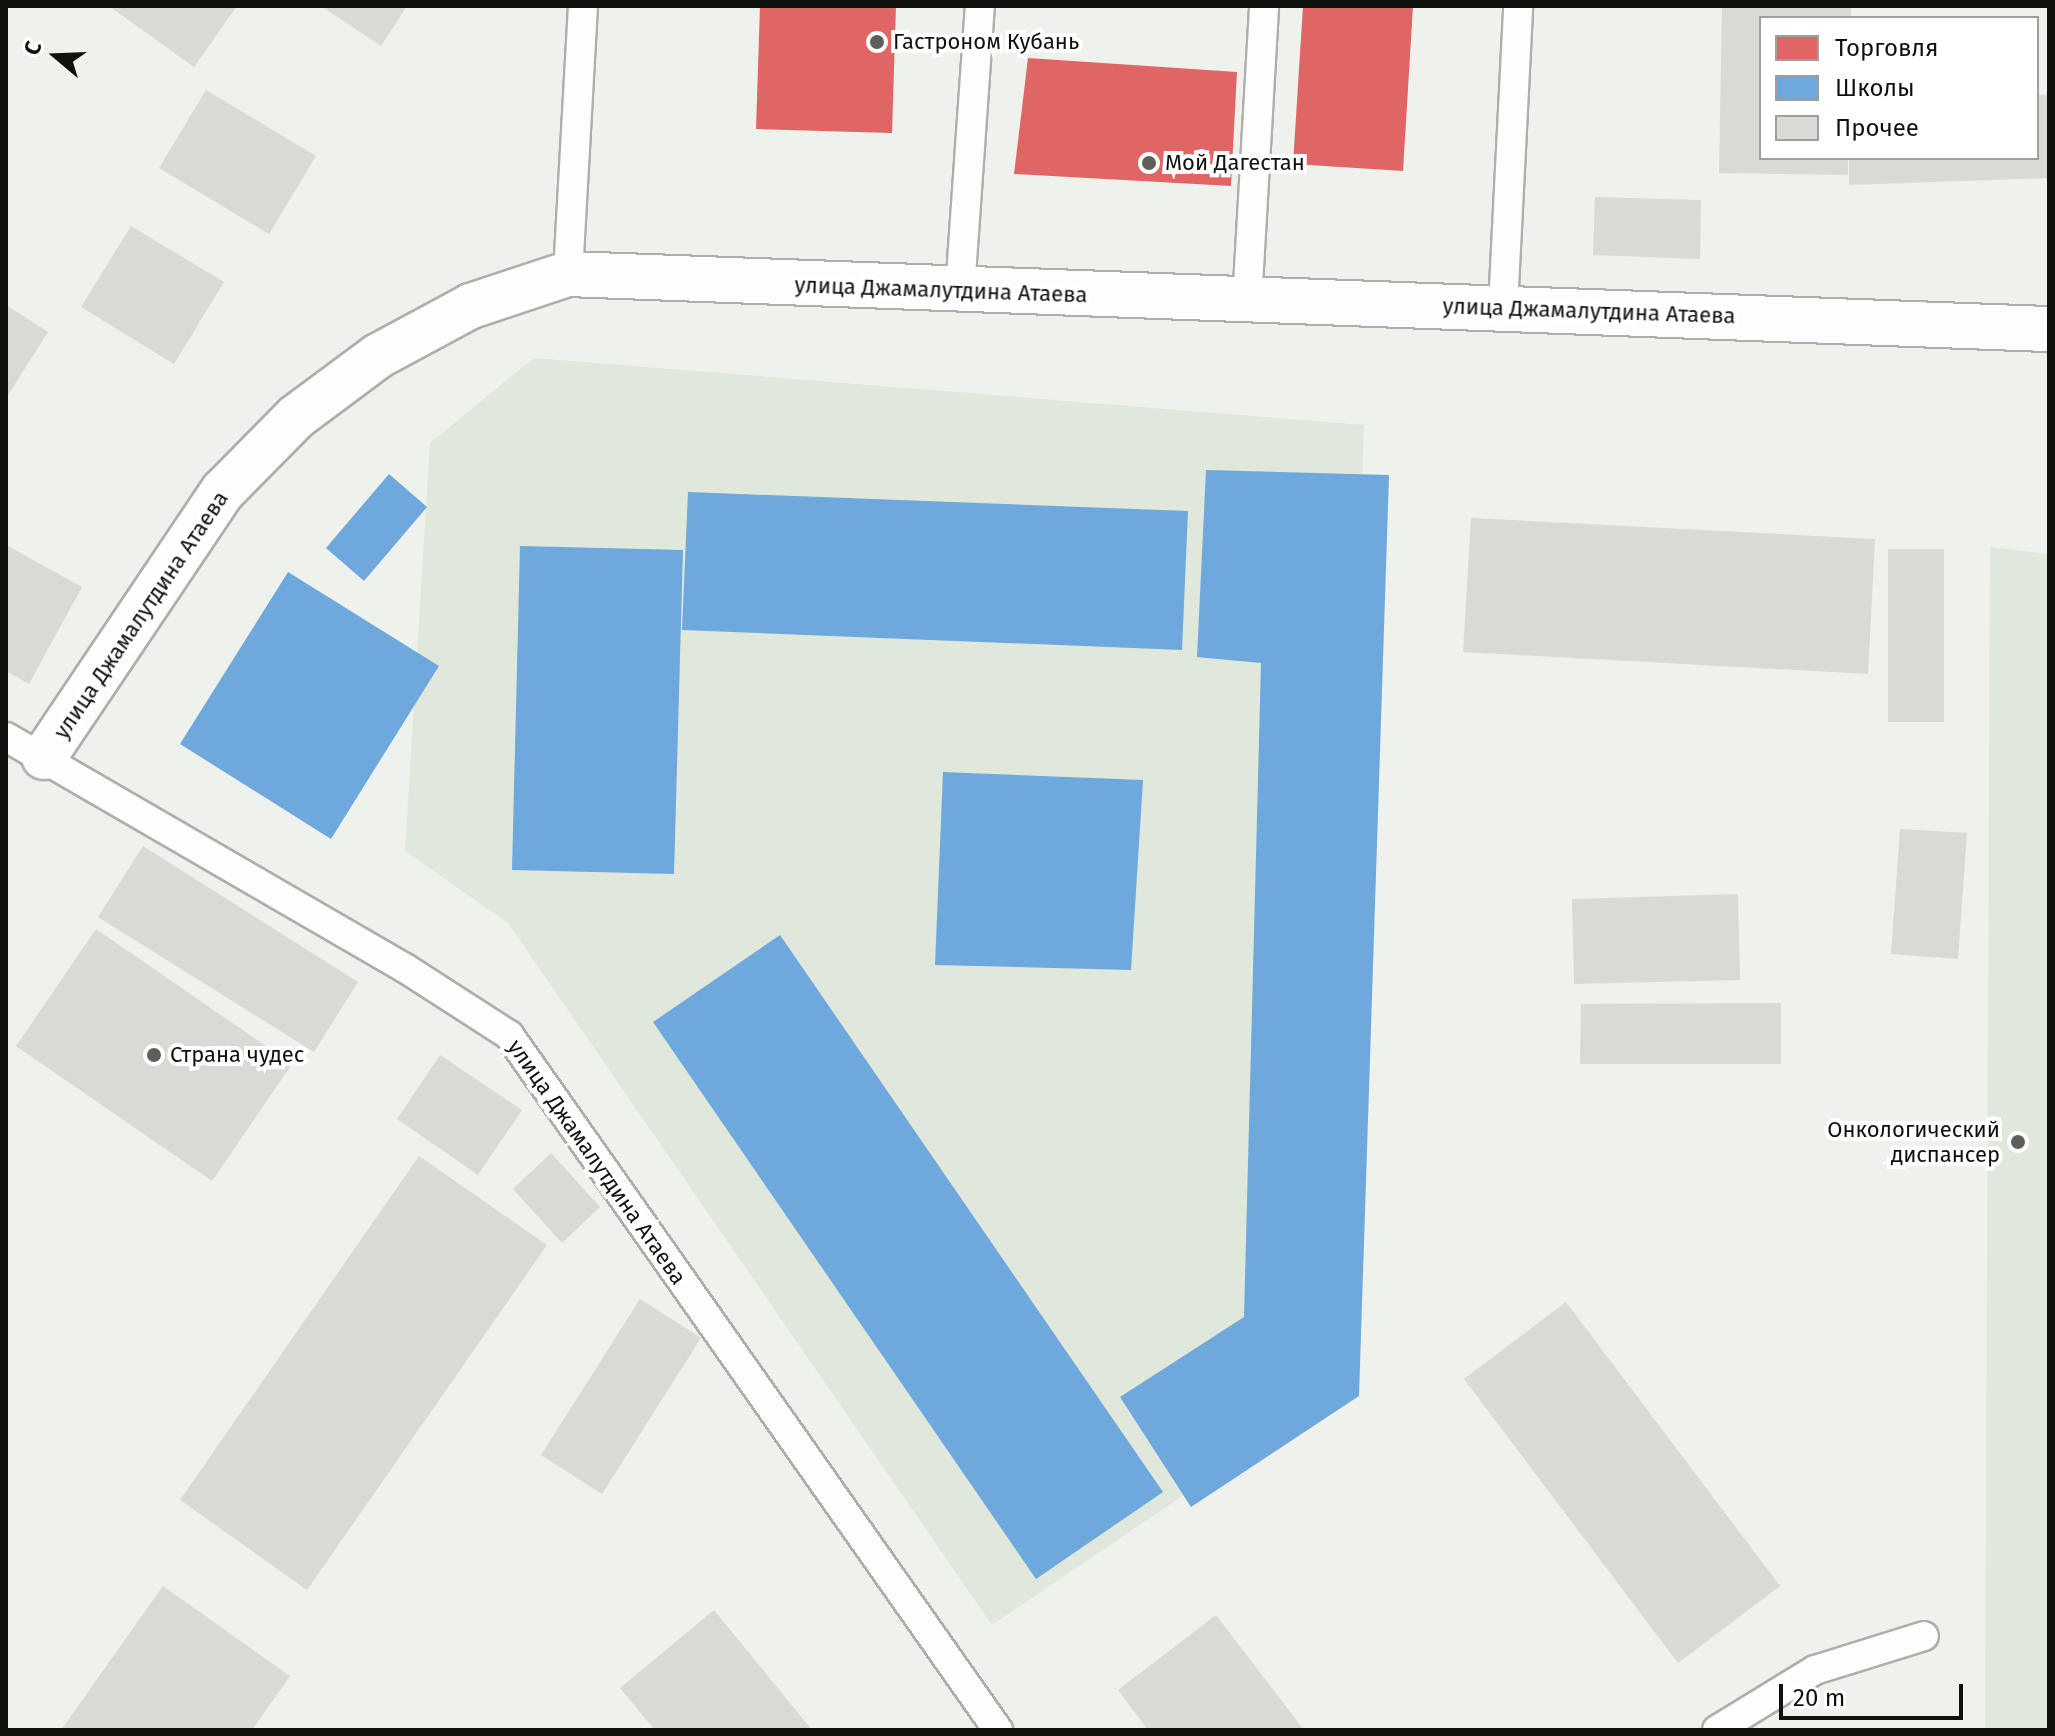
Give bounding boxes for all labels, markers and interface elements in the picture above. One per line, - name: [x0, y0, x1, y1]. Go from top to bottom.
- north arrow: [16, 16, 96, 96]
- legend: [1759, 16, 2039, 160]
- place label: Гастроном Кубань: [893, 29, 1079, 55]
- marker: Гастроном Кубань: [868, 33, 886, 51]
- text: Торговля: [1835, 34, 1938, 62]
- text: С: [18, 38, 48, 58]
- text: Школы: [1835, 74, 1915, 102]
- text: Прочее: [1835, 114, 1919, 142]
- place label: Мой Дагестан: [1165, 150, 1305, 176]
- marker: Мой Дагестан: [1140, 154, 1158, 172]
- street label: улица Джамалутдина Атаева: [794, 272, 1088, 308]
- street label: улица Джамалутдина Атаева: [1442, 293, 1736, 329]
- street label: улица Джамалутдина Атаева: [48, 486, 234, 744]
- street label: улица Джамалутдина Атаева: [502, 1034, 692, 1290]
- place label: Страна чудес: [170, 1042, 304, 1068]
- marker: Страна чудес: [145, 1046, 163, 1064]
- place label: Онкологический диспансер: [1827, 1116, 2000, 1168]
- marker: Онкологический диспансер: [2007, 1131, 2029, 1153]
- scale bar: [1783, 1668, 1967, 1718]
- text: 20 m: [1793, 1684, 1845, 1712]

